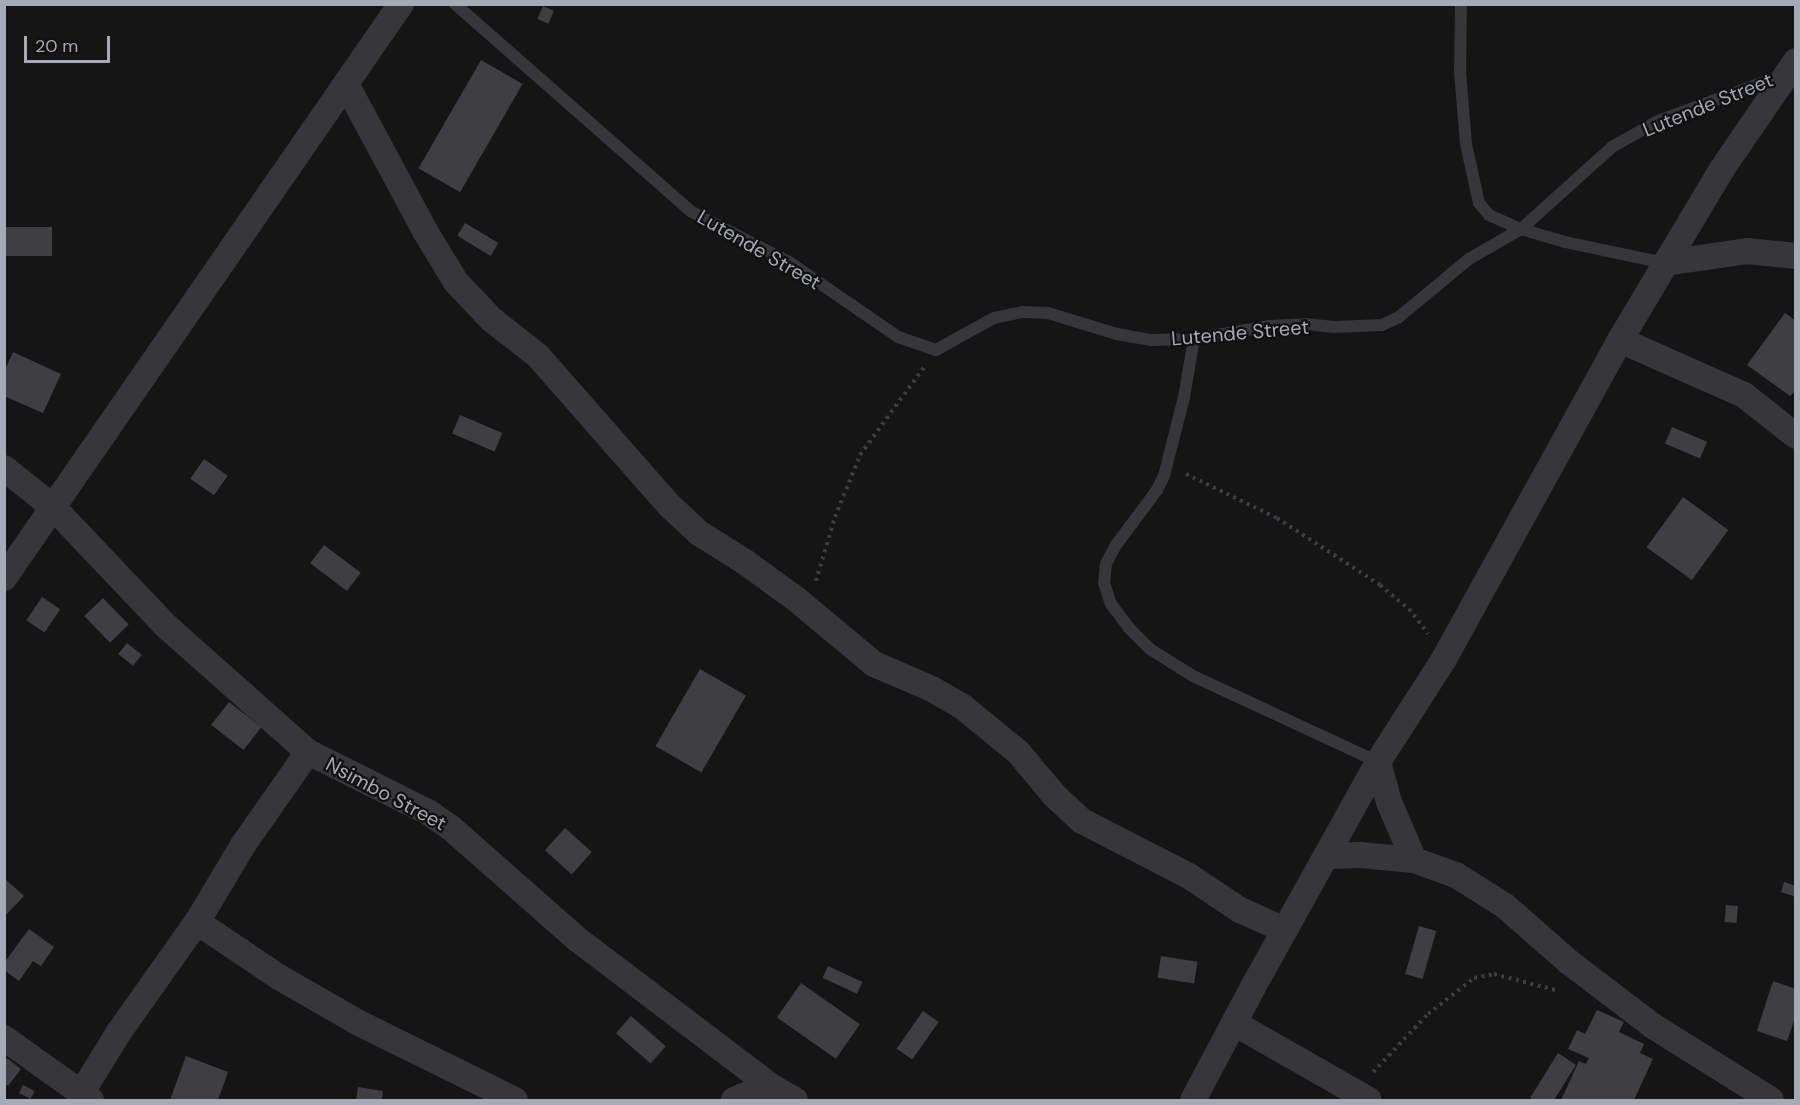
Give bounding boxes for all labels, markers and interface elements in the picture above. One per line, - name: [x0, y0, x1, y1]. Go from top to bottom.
- scale bar: [27, 24, 112, 62]
- text: 20 m: [35, 34, 78, 58]
- street label: Lutende Street: [1639, 68, 1777, 142]
- street label: Lutende Street: [693, 205, 825, 295]
- street label: Lutende Street: [1170, 315, 1310, 351]
- street label: Nsimbo Street: [322, 752, 450, 836]

